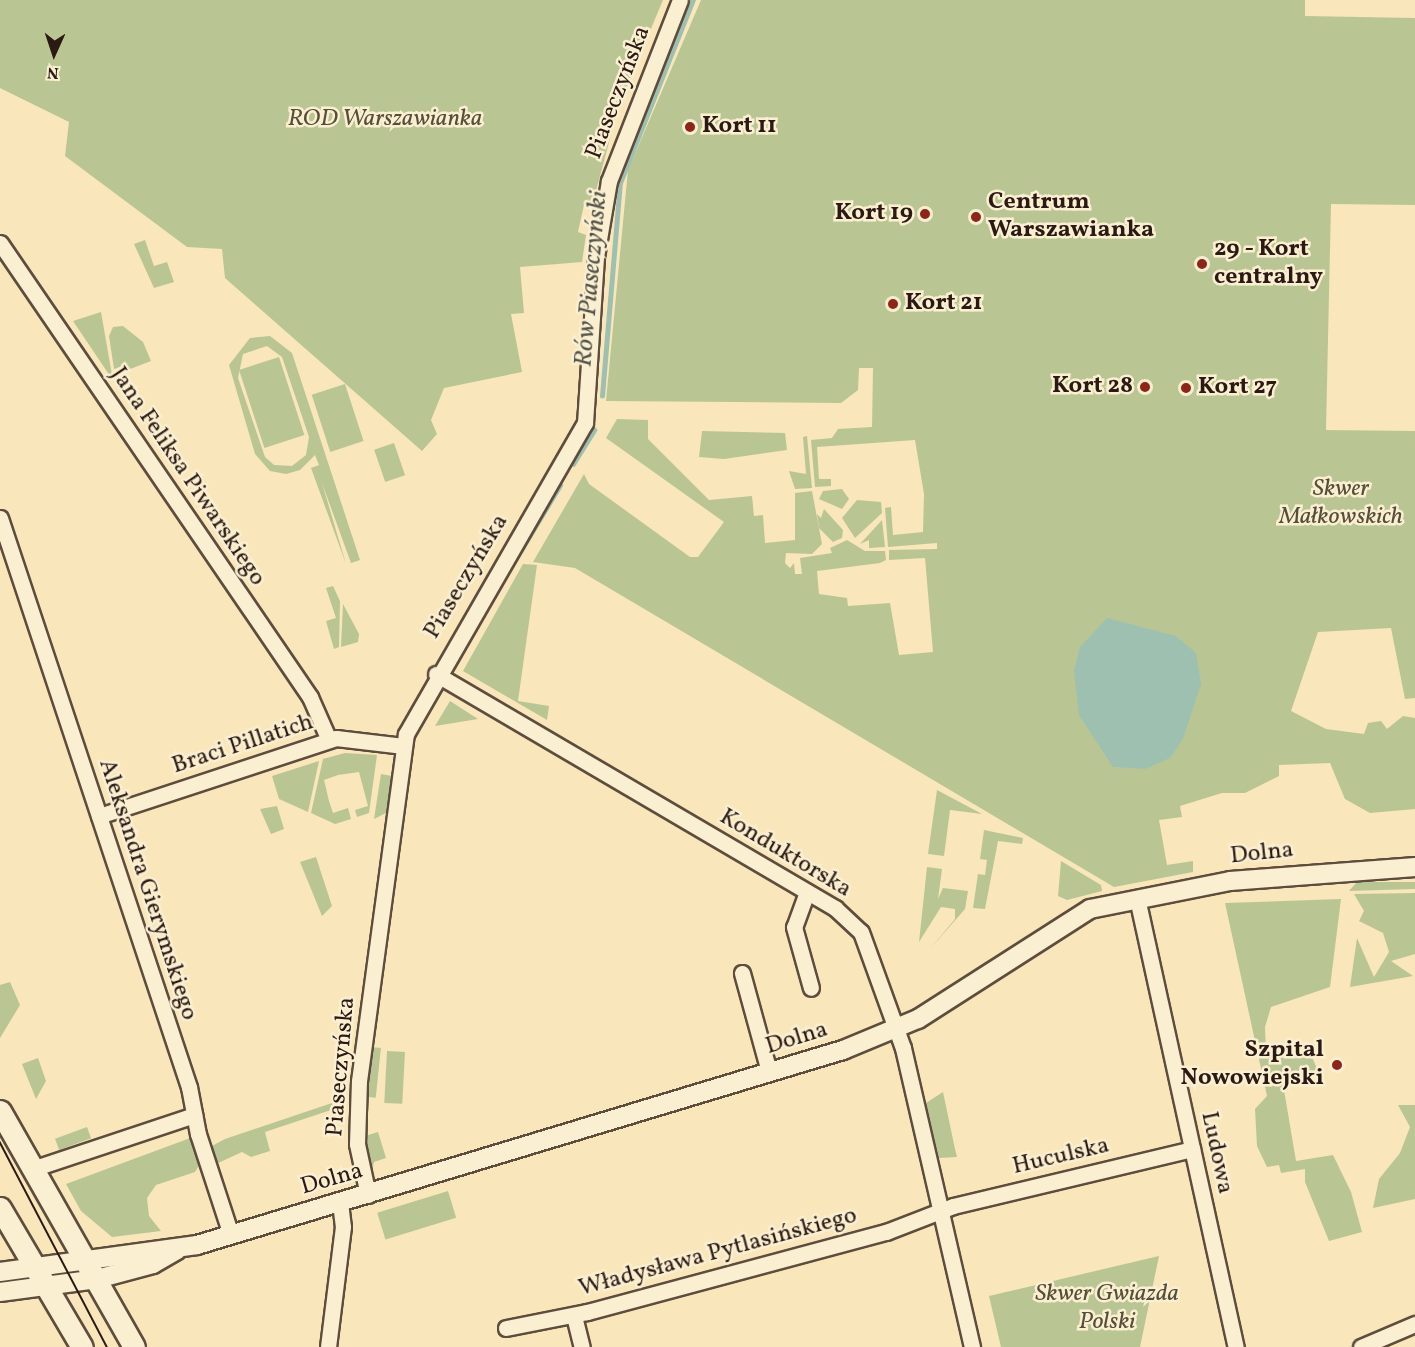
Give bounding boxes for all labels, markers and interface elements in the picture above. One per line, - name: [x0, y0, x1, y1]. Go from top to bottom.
- street label: Piaseczyńska: [580, 22, 658, 164]
- north arrow: [24, 24, 84, 84]
- text: N: [47, 61, 59, 83]
- park label: ROD Warszawianka: [288, 106, 482, 134]
- place label: Kort 11: [702, 113, 777, 141]
- marker: Kort 11: [683, 120, 697, 134]
- place label: Centrum Warszawianka: [988, 189, 1154, 245]
- water label: Rów Piaseczyński: [569, 190, 615, 368]
- place label: Kort 19: [835, 200, 913, 228]
- marker: Kort 19: [918, 207, 932, 221]
- marker: Centrum Warszawianka: [969, 210, 983, 224]
- place label: 29 - Kort centralny: [1214, 236, 1323, 292]
- marker: 29 - Kort centralny: [1195, 257, 1209, 271]
- place label: Kort 21: [905, 290, 982, 318]
- marker: Kort 21: [886, 297, 900, 311]
- street label: Jana Feliksa Piwarskiego: [103, 362, 271, 592]
- place label: Kort 28: [1052, 373, 1133, 401]
- place label: Kort 27: [1198, 374, 1277, 402]
- marker: Kort 28: [1138, 380, 1152, 394]
- marker: Kort 27: [1179, 381, 1193, 395]
- park label: Skwer Małkowskich: [1279, 476, 1403, 532]
- street label: Piaseczyńska: [419, 510, 515, 644]
- street label: Braci Pillatich: [169, 709, 317, 781]
- street label: Aleksandra Gierymskiego: [91, 756, 203, 1024]
- street label: Konduktorska: [714, 803, 856, 905]
- street label: Dolna: [1229, 836, 1295, 872]
- street label: Piaseczyńska: [322, 996, 362, 1138]
- street label: Dolna: [762, 1016, 832, 1062]
- place label: Szpital Nowowiejski: [1181, 1037, 1324, 1093]
- marker: Szpital Nowowiejski: [1328, 1056, 1346, 1074]
- street label: Ludowa: [1193, 1109, 1239, 1197]
- street label: Huculska: [1010, 1132, 1112, 1182]
- street label: Dolna: [298, 1157, 366, 1203]
- street label: Władysława Pytlasińskiego: [576, 1202, 860, 1304]
- park label: Skwer Gwiazda Polski: [1035, 1281, 1179, 1337]

